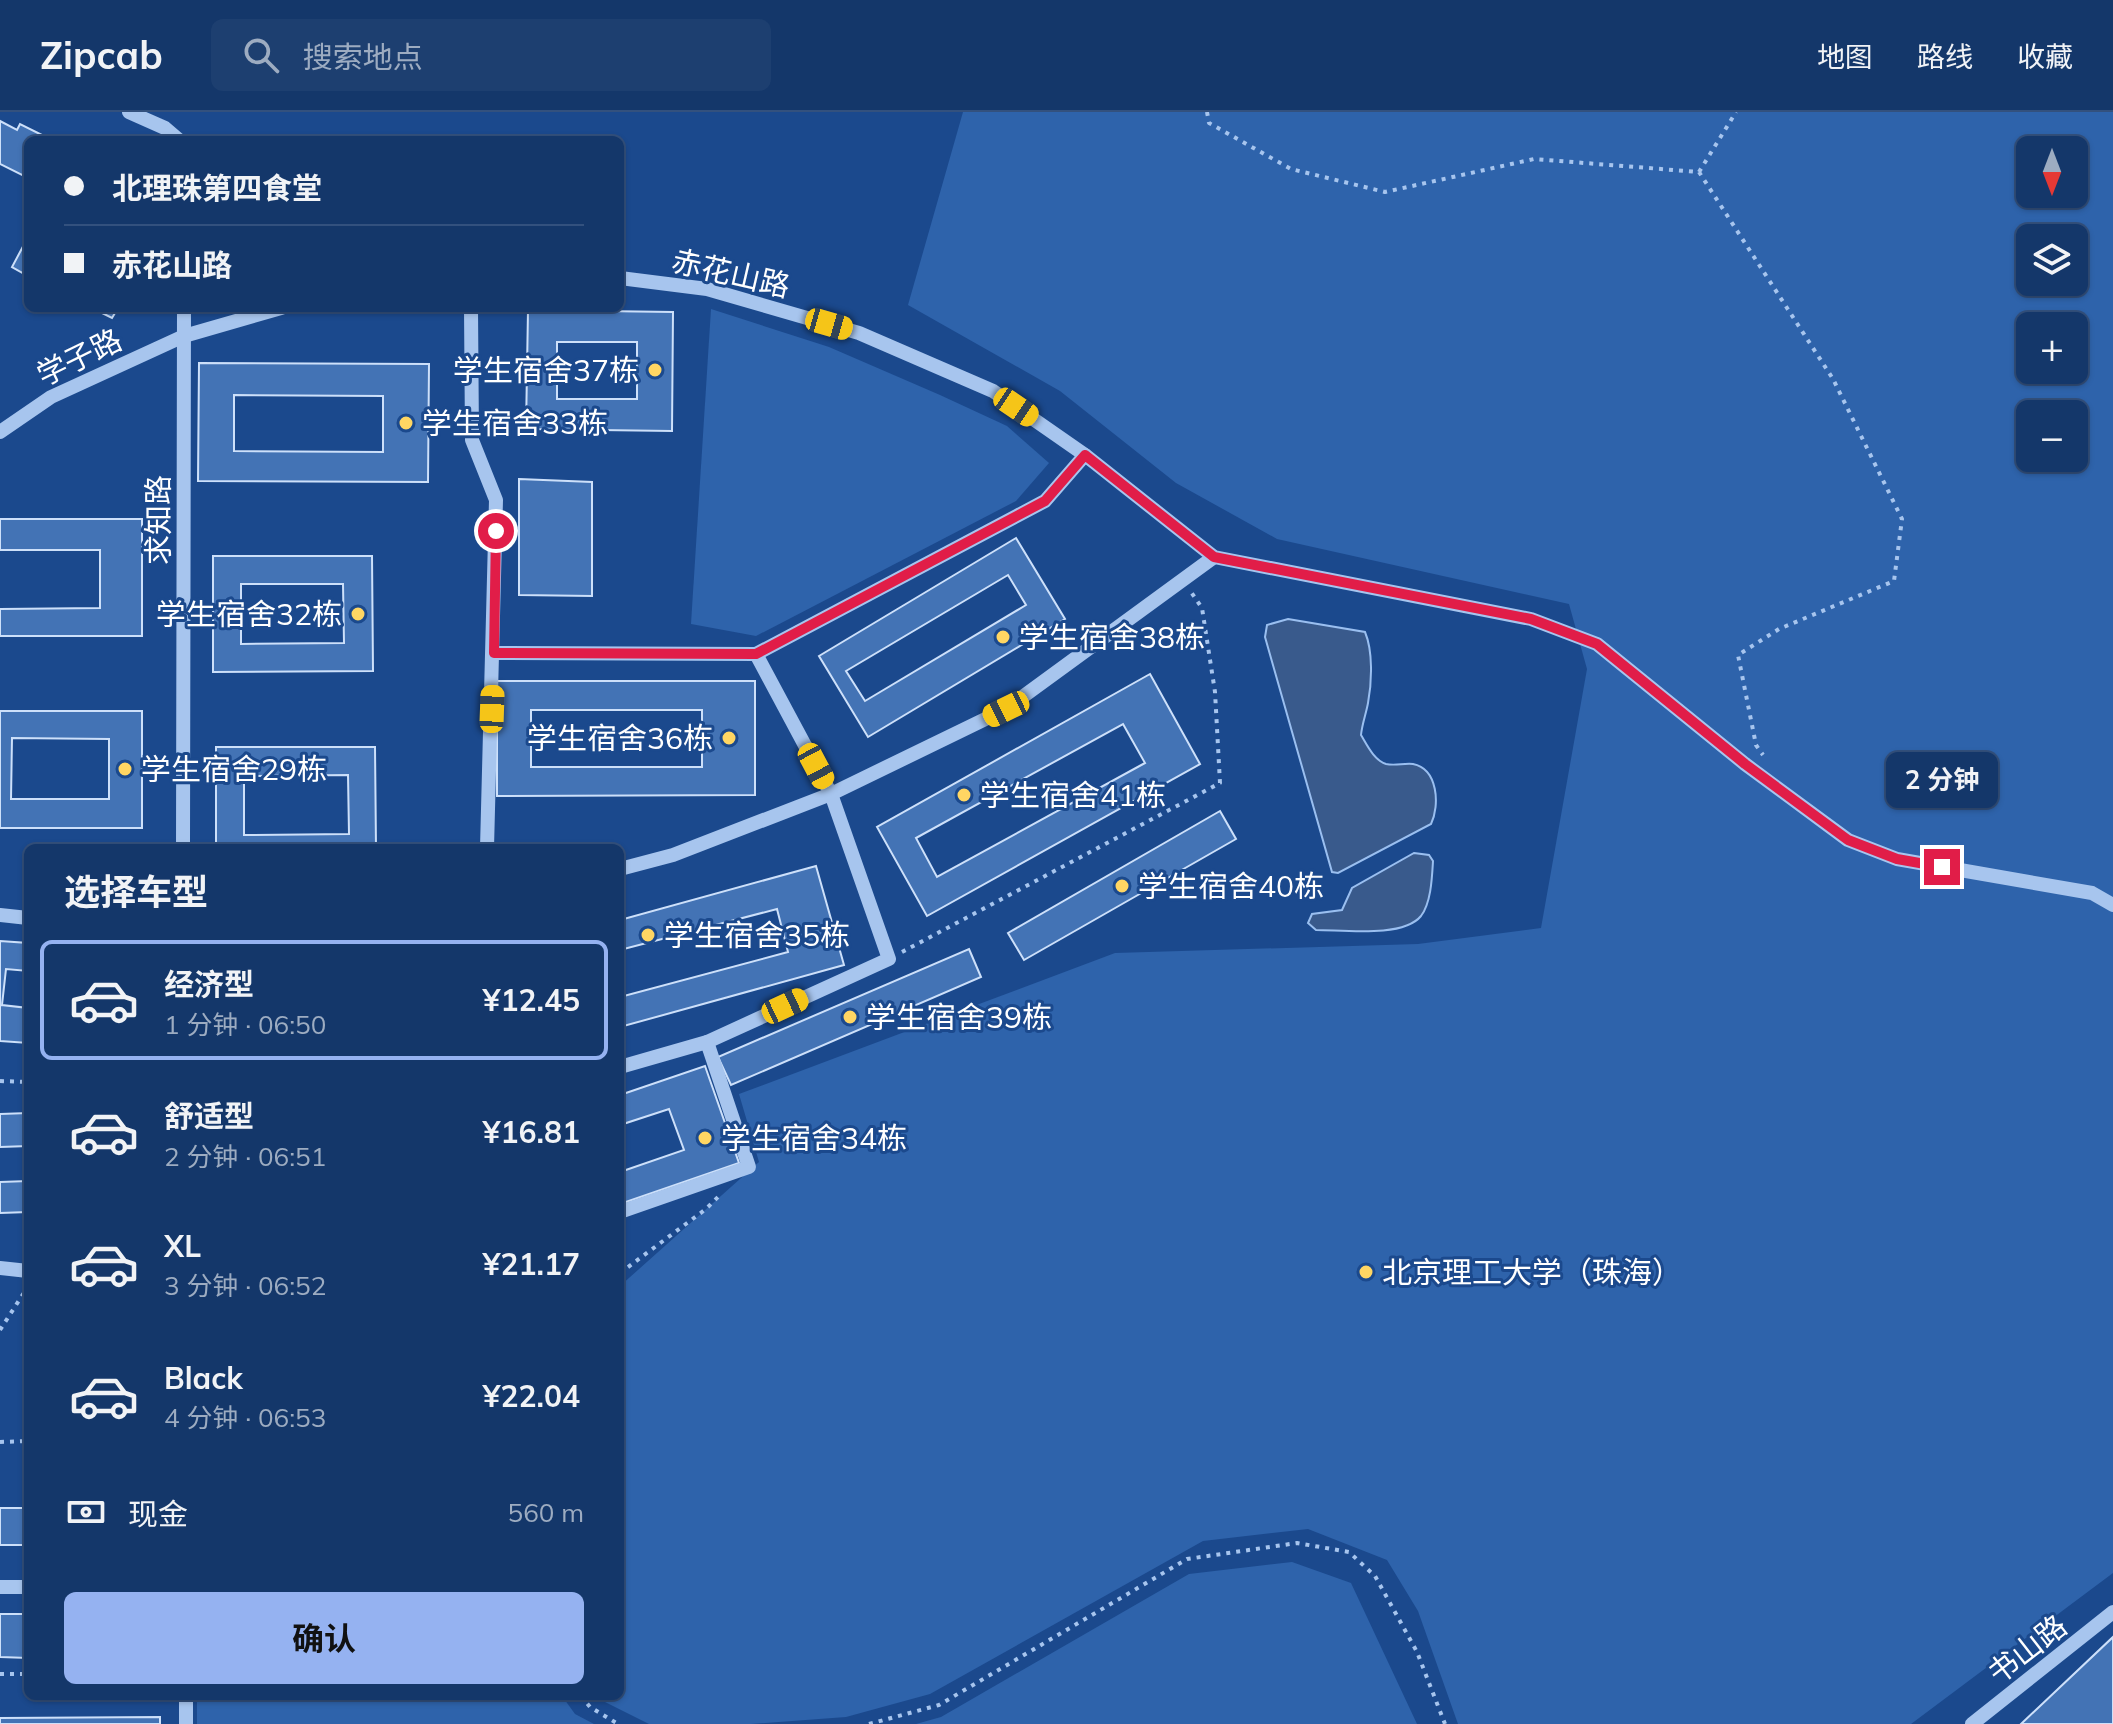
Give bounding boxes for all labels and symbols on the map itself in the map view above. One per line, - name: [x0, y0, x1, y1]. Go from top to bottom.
- north arrow: [2016, 136, 2088, 208]
- street label: 赤花山路: [668, 241, 794, 305]
- car: [803, 306, 855, 342]
- street label: 学子路: [30, 320, 128, 394]
- place label: 学生宿舍37栋: [453, 351, 639, 389]
- marker: 学生宿舍37栋: [646, 361, 664, 379]
- car: [989, 384, 1043, 430]
- place label: 学生宿舍33栋: [422, 404, 608, 442]
- marker: 学生宿舍33栋: [397, 414, 415, 432]
- street label: 求知路: [139, 475, 177, 565]
- route start: [478, 513, 514, 549]
- place label: 学生宿舍32栋: [156, 595, 342, 633]
- marker: 学生宿舍32栋: [349, 605, 367, 623]
- place label: 学生宿舍38栋: [1019, 618, 1205, 656]
- marker: 学生宿舍38栋: [994, 628, 1012, 646]
- car: [479, 685, 505, 733]
- car: [979, 688, 1033, 730]
- place label: 学生宿舍36栋: [527, 719, 713, 757]
- marker: 学生宿舍36栋: [720, 729, 738, 747]
- car: [794, 739, 838, 793]
- place label: 学生宿舍29栋: [141, 750, 327, 788]
- callout: 2 分钟: [1886, 751, 1998, 807]
- marker: 学生宿舍29栋: [116, 760, 134, 778]
- place label: 学生宿舍41栋: [980, 776, 1166, 814]
- marker: 学生宿舍41栋: [955, 786, 973, 804]
- route end: [1924, 849, 1960, 885]
- place label: 学生宿舍40栋: [1138, 867, 1324, 905]
- marker: 学生宿舍40栋: [1113, 877, 1131, 895]
- place label: 学生宿舍35栋: [664, 916, 850, 954]
- marker: 学生宿舍35栋: [639, 926, 657, 944]
- car: [758, 985, 812, 1027]
- place label: 学生宿舍39栋: [866, 998, 1052, 1036]
- marker: 学生宿舍39栋: [841, 1008, 859, 1026]
- place label: 学生宿舍34栋: [721, 1119, 907, 1157]
- marker: 学生宿舍34栋: [696, 1129, 714, 1147]
- place label: 北京理工大学（珠海）: [1382, 1253, 1682, 1291]
- marker: 北京理工大学（珠海）: [1357, 1263, 1375, 1281]
- street label: 书山路: [1980, 1606, 2074, 1692]

